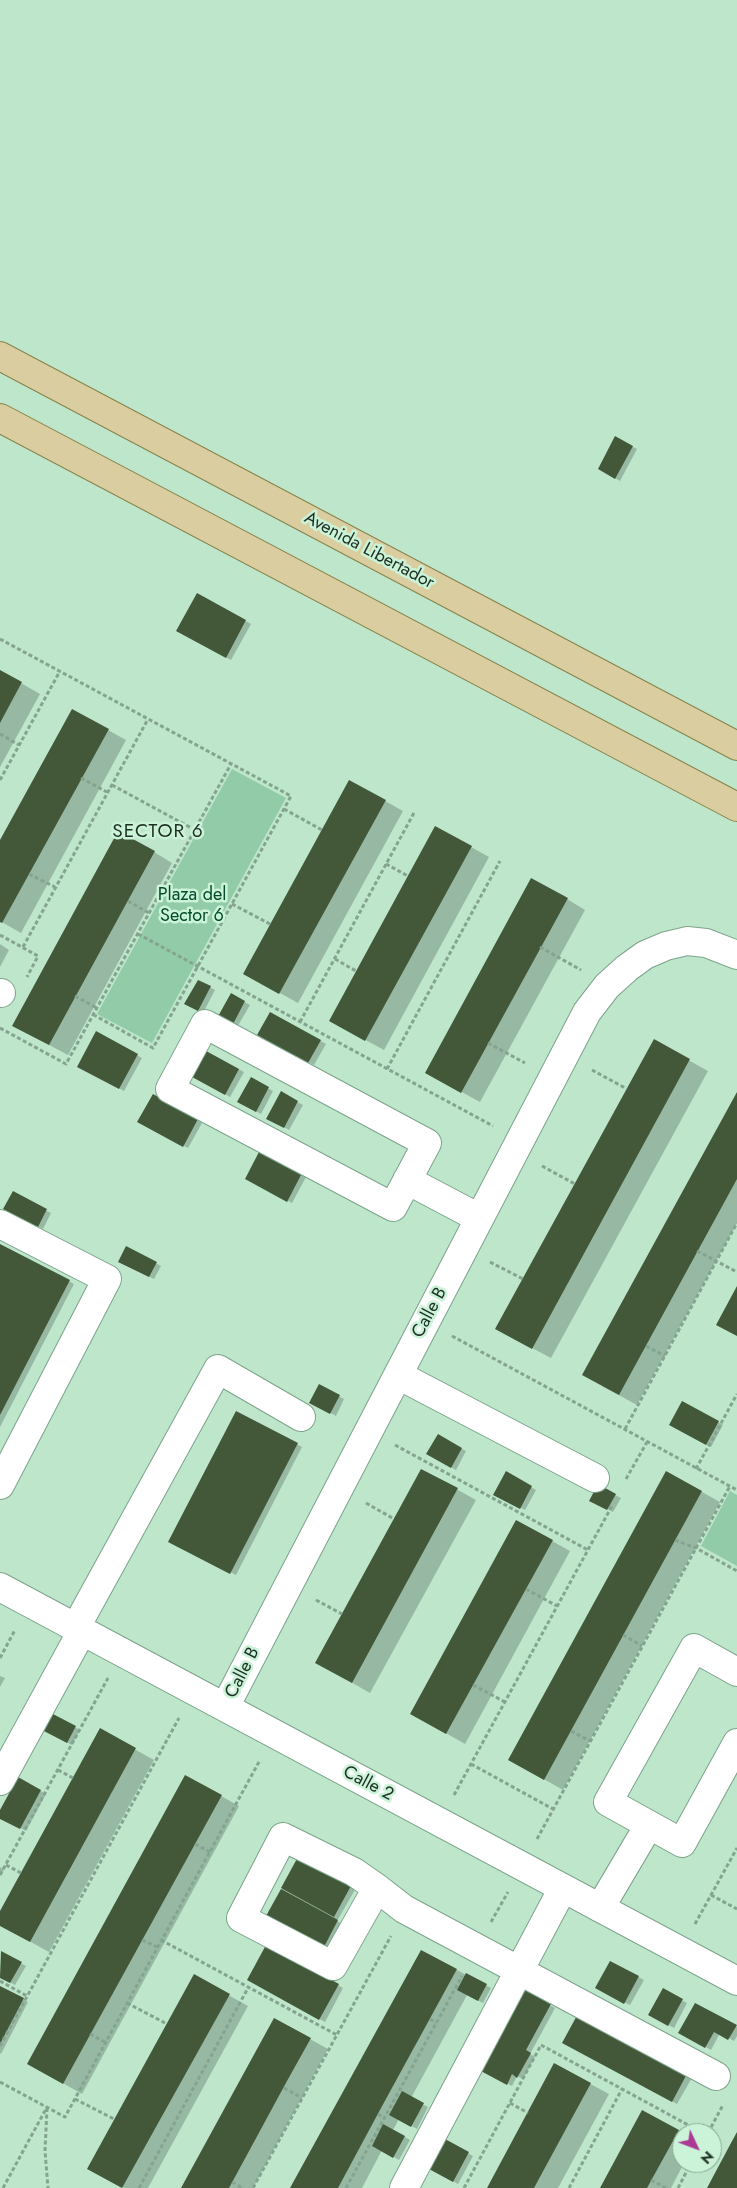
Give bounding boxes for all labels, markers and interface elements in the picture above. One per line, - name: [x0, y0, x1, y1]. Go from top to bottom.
- street label: Avenida Libertador: [300, 508, 438, 594]
- district label: SECTOR 6: [111, 821, 205, 843]
- park label: Plaza del Sector 6: [158, 885, 226, 928]
- street label: Calle B: [408, 1284, 452, 1342]
- street label: Calle B: [221, 1644, 265, 1702]
- street label: Calle 2: [339, 1762, 397, 1806]
- north arrow: [672, 2123, 722, 2173]
- text: N: [696, 2147, 718, 2168]

